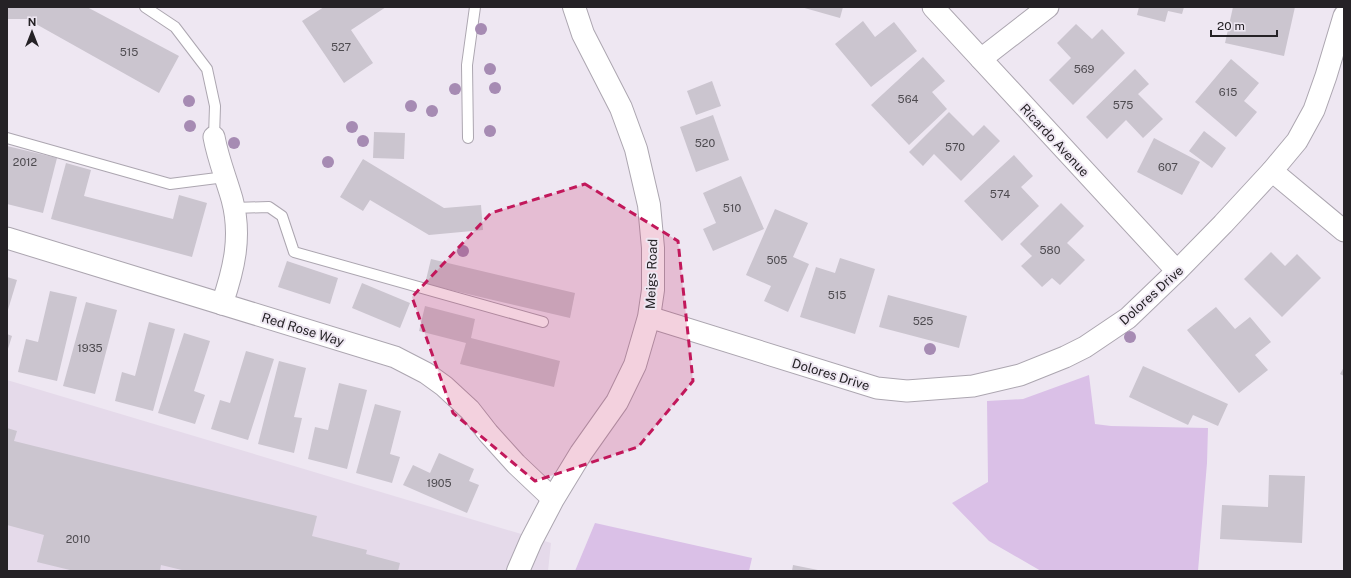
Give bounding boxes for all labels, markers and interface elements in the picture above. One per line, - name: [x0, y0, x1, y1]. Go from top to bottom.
- north arrow: [12, 12, 52, 52]
- scale bar: [1211, 12, 1277, 38]
- text: N: [28, 16, 36, 28]
- text: 20 m: [1217, 19, 1245, 33]
- house number: 527: [331, 41, 351, 53]
- house number: 515: [120, 46, 138, 58]
- house number: 569: [1074, 63, 1094, 75]
- house number: 615: [1219, 86, 1237, 98]
- house number: 564: [898, 93, 918, 105]
- house number: 575: [1113, 99, 1133, 111]
- street label: Ricardo Avenue: [1017, 101, 1092, 180]
- house number: 520: [695, 137, 715, 149]
- house number: 570: [945, 141, 965, 153]
- house number: 2012: [13, 156, 38, 168]
- house number: 607: [1158, 161, 1178, 173]
- house number: 574: [990, 188, 1010, 200]
- house number: 510: [723, 202, 741, 214]
- street label: Meigs Road: [643, 239, 660, 309]
- house number: 580: [1040, 244, 1061, 256]
- house number: 505: [767, 254, 787, 266]
- street label: Dolores Drive: [1116, 263, 1186, 328]
- house number: 515: [828, 289, 846, 301]
- street label: Red Rose Way: [260, 310, 346, 349]
- house number: 525: [913, 315, 933, 327]
- house number: 1935: [77, 342, 103, 354]
- street label: Dolores Drive: [790, 356, 872, 393]
- house number: 1905: [426, 477, 452, 489]
- house number: 2010: [66, 533, 91, 545]

